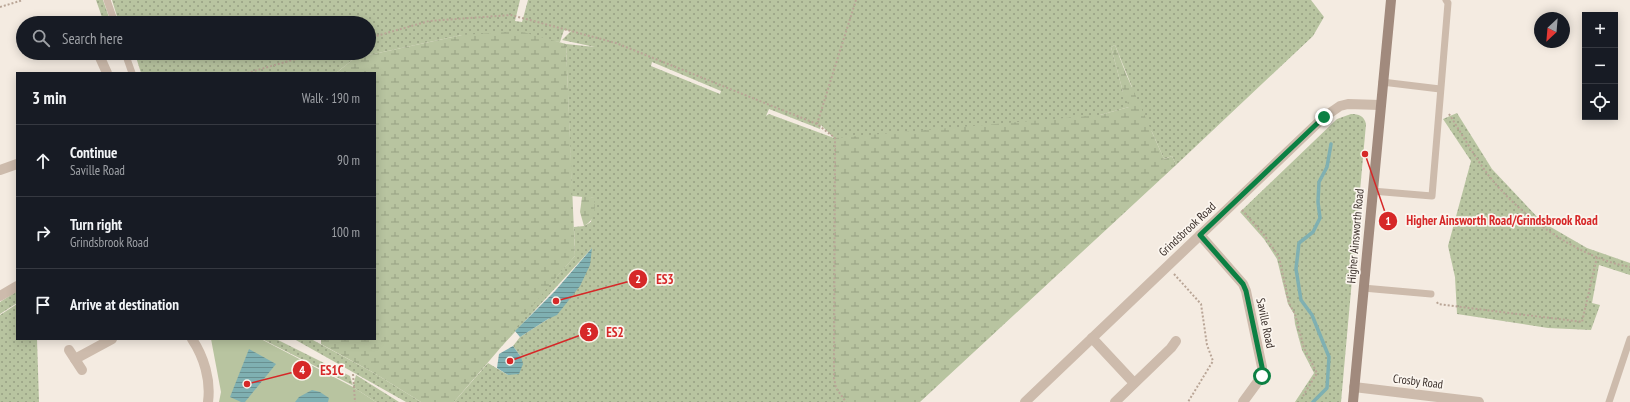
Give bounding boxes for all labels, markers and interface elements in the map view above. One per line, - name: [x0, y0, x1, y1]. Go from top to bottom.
- north arrow: [1534, 12, 1570, 48]
- map controls: [1582, 12, 1618, 120]
- button: +: [1582, 12, 1618, 48]
- search box: [16, 16, 376, 60]
- icon: search: [30, 27, 52, 49]
- text: Search here: [62, 29, 123, 48]
- button: −: [1582, 48, 1618, 84]
- button: locate: [1582, 84, 1618, 120]
- text: 3 min: [32, 87, 66, 109]
- text: Walk · 190 m: [302, 90, 360, 107]
- route end: [1315, 108, 1333, 126]
- text: Continue: [70, 143, 117, 162]
- icon: ahead: [32, 150, 54, 172]
- text: 90 m: [337, 152, 360, 169]
- text: Saville Road: [70, 162, 125, 179]
- street label: Higher Ainsworth Road: [1343, 188, 1367, 284]
- street label: Grindsbrook Road: [1155, 199, 1219, 259]
- callout: Higher Ainsworth Road/Grindsbrook Road: [1378, 208, 1606, 233]
- text: Higher Ainsworth Road/Grindsbrook Road: [1406, 212, 1598, 229]
- text: 1: [1385, 213, 1391, 228]
- text: Turn right: [70, 215, 122, 234]
- icon: right: [32, 222, 54, 244]
- text: 100 m: [331, 224, 360, 241]
- text: Grindsbrook Road: [70, 234, 149, 251]
- callout: ES3: [628, 267, 682, 292]
- text: 2: [635, 271, 641, 286]
- text: ES3: [656, 271, 674, 288]
- icon: arrive: [32, 294, 54, 316]
- text: Arrive at destination: [70, 295, 179, 314]
- street label: Saville Road: [1253, 297, 1279, 349]
- callout: ES2: [579, 320, 632, 345]
- text: 3: [586, 324, 592, 339]
- text: ES2: [606, 324, 624, 341]
- callout: ES1C: [292, 357, 352, 382]
- text: 4: [299, 362, 305, 377]
- text: ES1C: [320, 362, 344, 379]
- route start: [1253, 367, 1271, 385]
- street label: Crosby Road: [1392, 371, 1444, 391]

